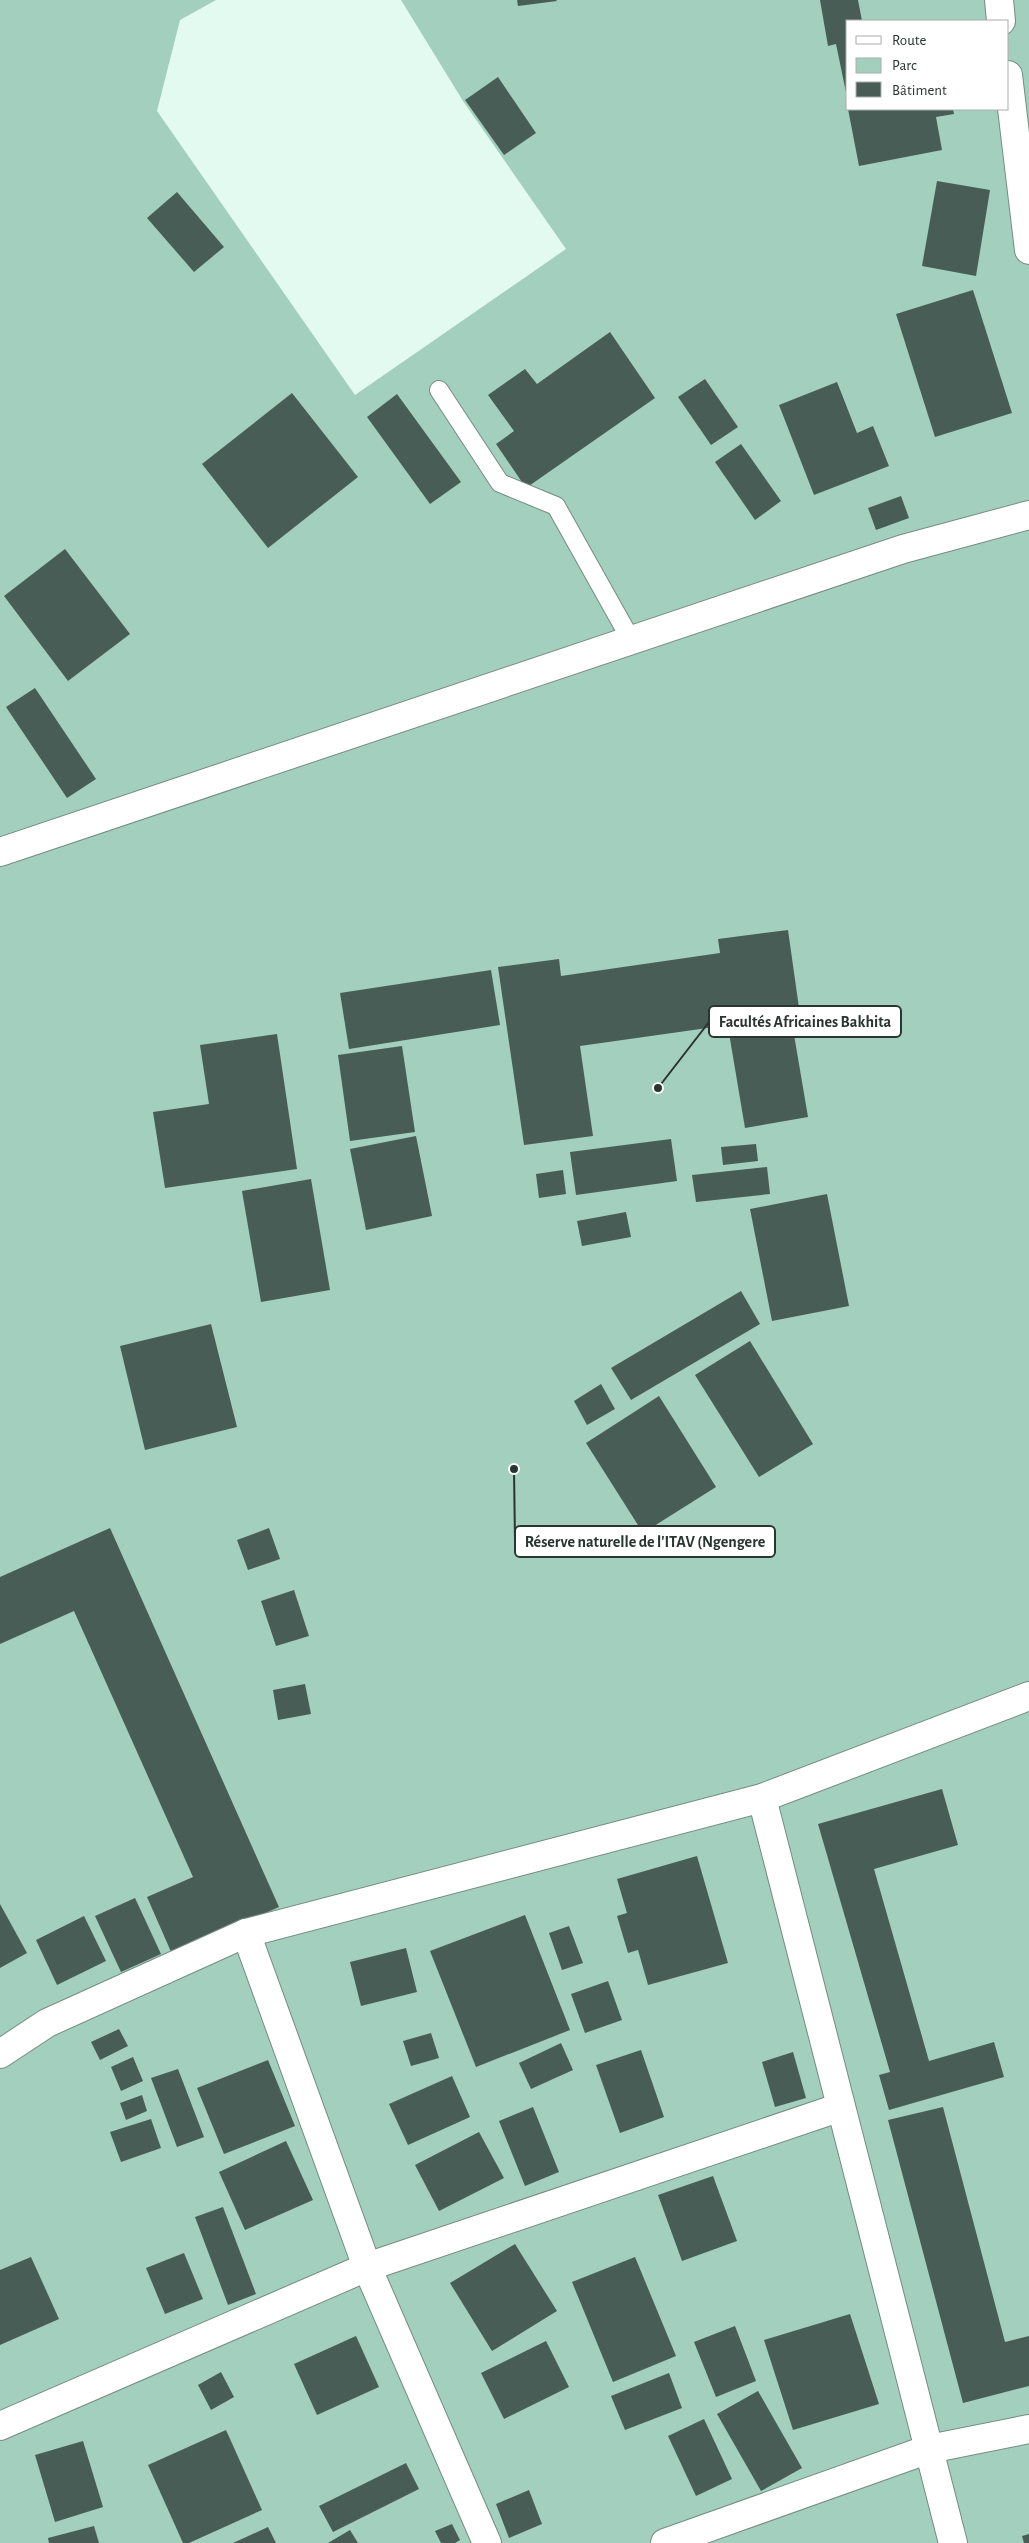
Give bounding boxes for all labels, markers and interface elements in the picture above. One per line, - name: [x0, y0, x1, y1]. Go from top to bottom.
- legend: [846, 20, 1009, 110]
- text: Route: [892, 33, 926, 48]
- text: Parc: [892, 58, 917, 73]
- text: Bâtiment: [892, 83, 947, 98]
- callout: Facultés Africaines Bakhita: [709, 1006, 901, 1037]
- text: Facultés Africaines Bakhita: [719, 1014, 892, 1030]
- callout: Réserve naturelle de l'ITAV (Ngengere: [515, 1526, 775, 1557]
- text: Réserve naturelle de l'ITAV (Ngengere: [525, 1534, 766, 1550]

